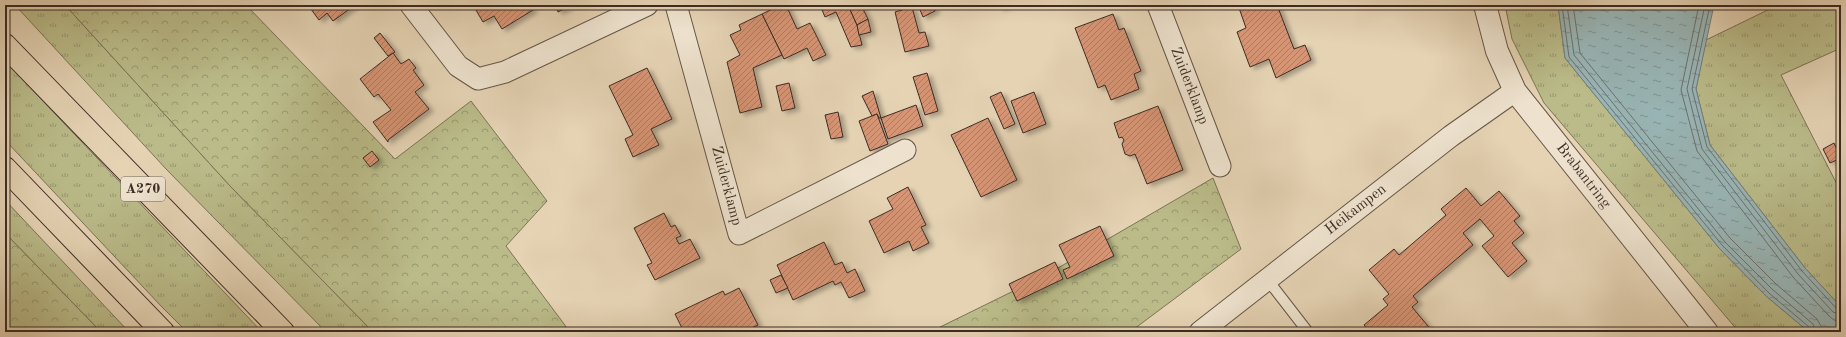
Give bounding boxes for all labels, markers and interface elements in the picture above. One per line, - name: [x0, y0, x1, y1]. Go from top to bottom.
- street label: Zuiderklamp: [1167, 45, 1211, 127]
- street label: Brabantring: [1553, 140, 1613, 212]
- street label: Zuiderklamp: [708, 145, 744, 228]
- road number: A270: [121, 177, 165, 201]
- street label: Heikampen: [1323, 182, 1389, 238]

